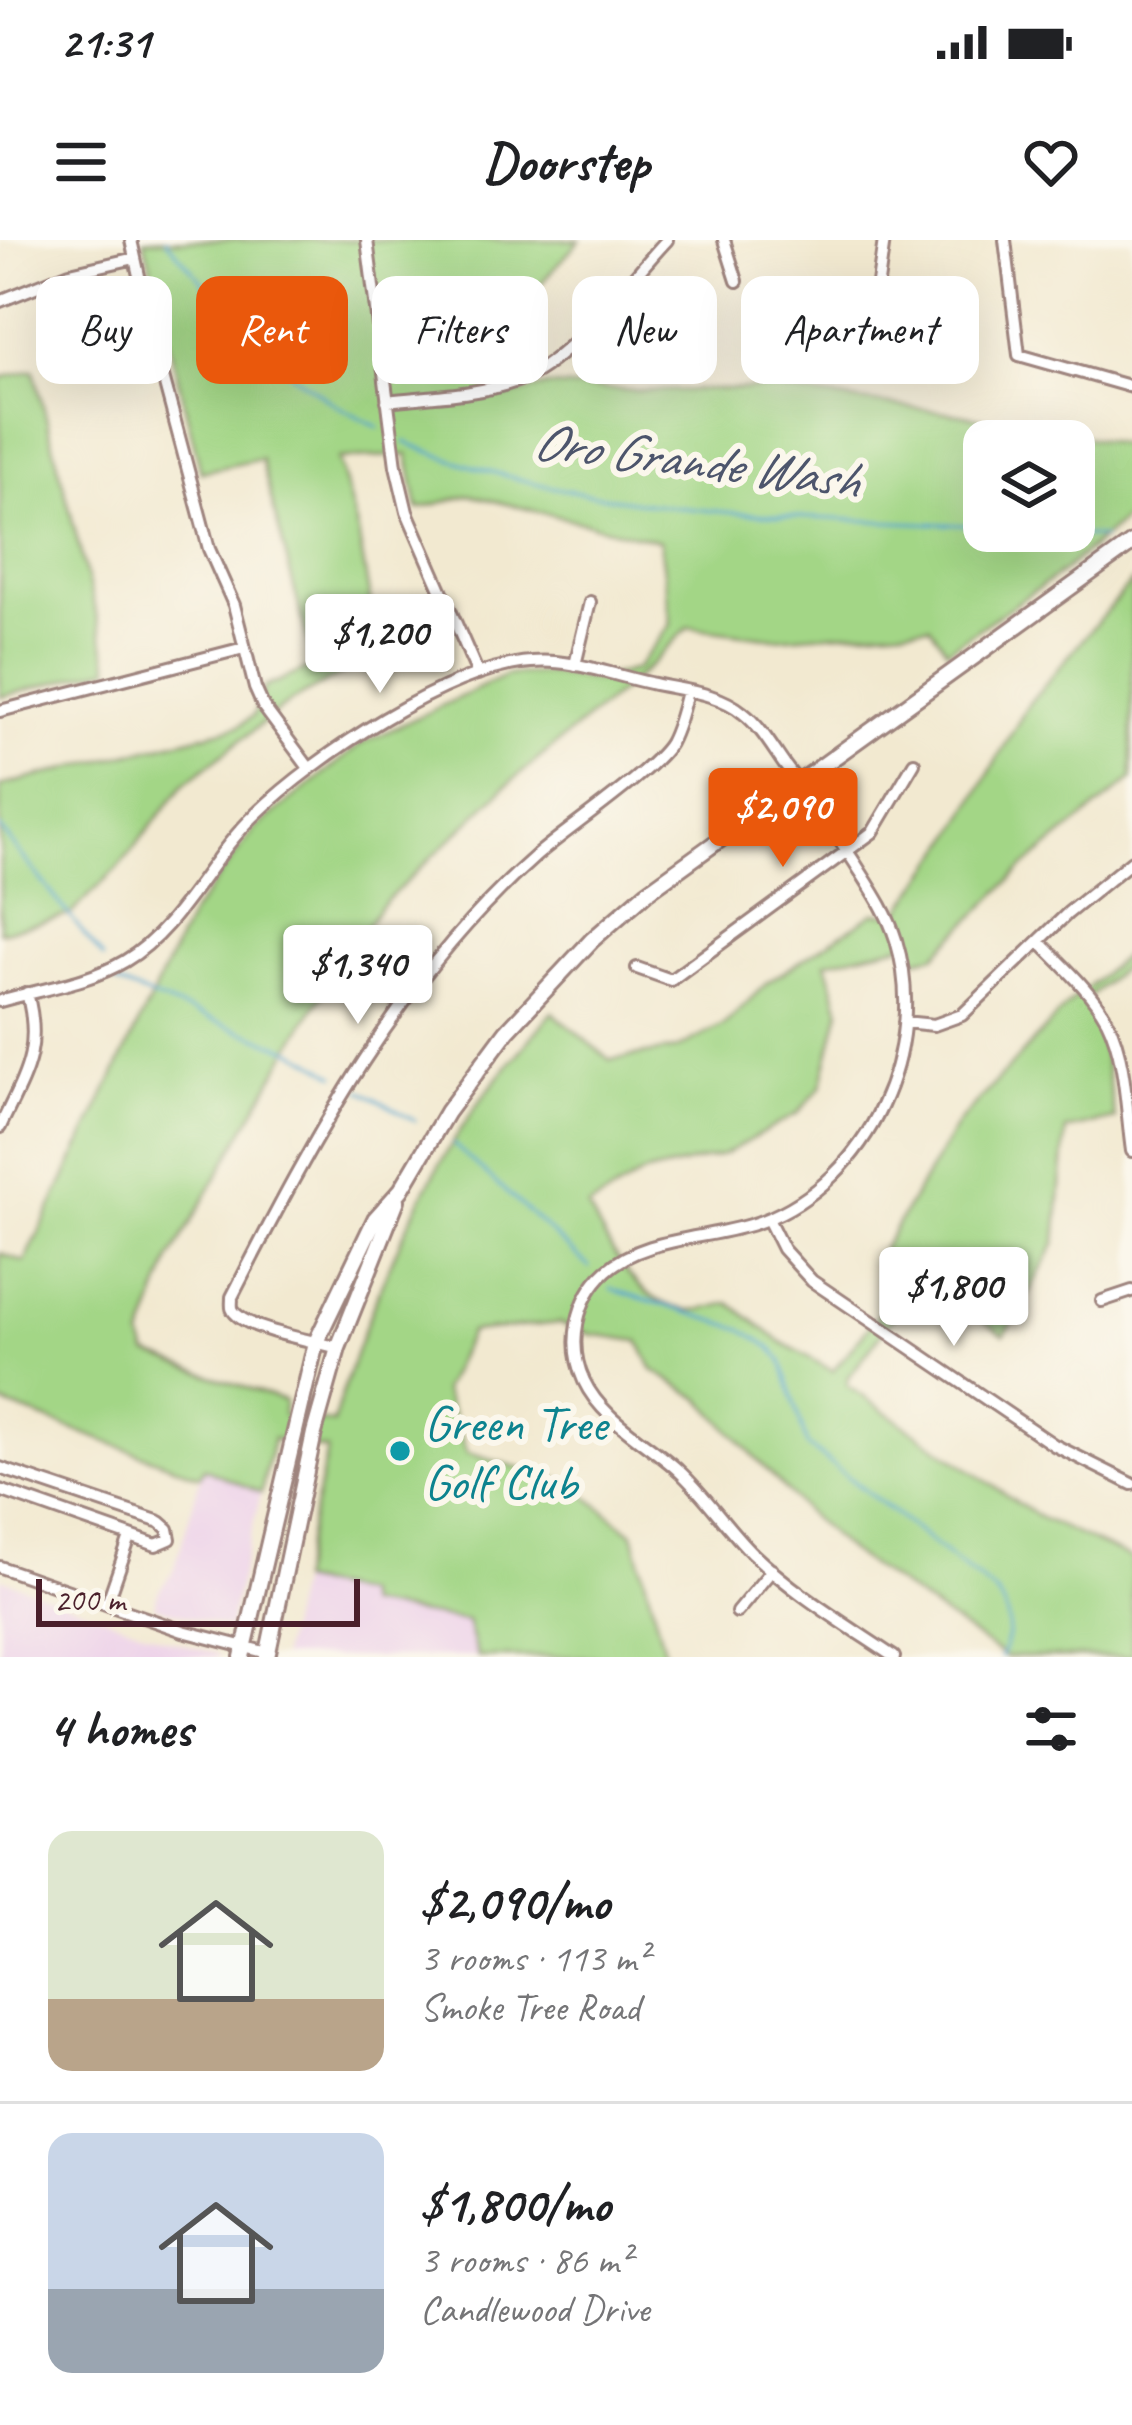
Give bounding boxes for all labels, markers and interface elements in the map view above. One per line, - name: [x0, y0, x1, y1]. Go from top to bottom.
- text: 21:31: [60, 14, 150, 71]
- text: Doorstep: [483, 128, 649, 196]
- icon: menu: [48, 129, 114, 195]
- icon: heart: [1018, 129, 1084, 195]
- chip: Buy: [36, 276, 172, 384]
- chip: Rent: [196, 276, 348, 384]
- chip: Filters: [372, 276, 548, 384]
- chip: New: [572, 276, 717, 384]
- chip: Apartment: [741, 276, 979, 384]
- water label: Oro Grande Wash: [529, 406, 866, 514]
- map controls: [963, 420, 1095, 552]
- button: layers: [963, 420, 1095, 552]
- pin: $1,200: [282, 594, 478, 696]
- text: $1,200: [332, 608, 428, 657]
- pin: $2,090: [685, 768, 881, 870]
- text: $2,090: [735, 782, 831, 831]
- pin: $1,340: [260, 925, 456, 1027]
- text: $1,340: [310, 939, 406, 988]
- pin: $1,800: [856, 1247, 1052, 1349]
- text: $1,800: [906, 1261, 1002, 1310]
- place label: Green Tree Golf Club: [424, 1391, 610, 1514]
- marker: Green Tree Golf Club: [387, 1438, 413, 1464]
- scale bar: [36, 1573, 360, 1626]
- text: 200 m: [54, 1579, 125, 1621]
- icon: filters: [1018, 1696, 1084, 1762]
- text: 4 homes: [48, 1697, 192, 1761]
- text: $2,090/mo: [420, 1870, 610, 1934]
- icon: home: [144, 1879, 288, 2023]
- text: 3 rooms · 113 m²: [420, 1934, 648, 1983]
- text: Smoke Tree Road: [420, 1983, 640, 2032]
- text: $1,800/mo: [420, 2172, 610, 2236]
- icon: home: [144, 2181, 288, 2325]
- text: 3 rooms · 86 m²: [420, 2236, 631, 2285]
- text: Candlewood Drive: [420, 2285, 650, 2334]

